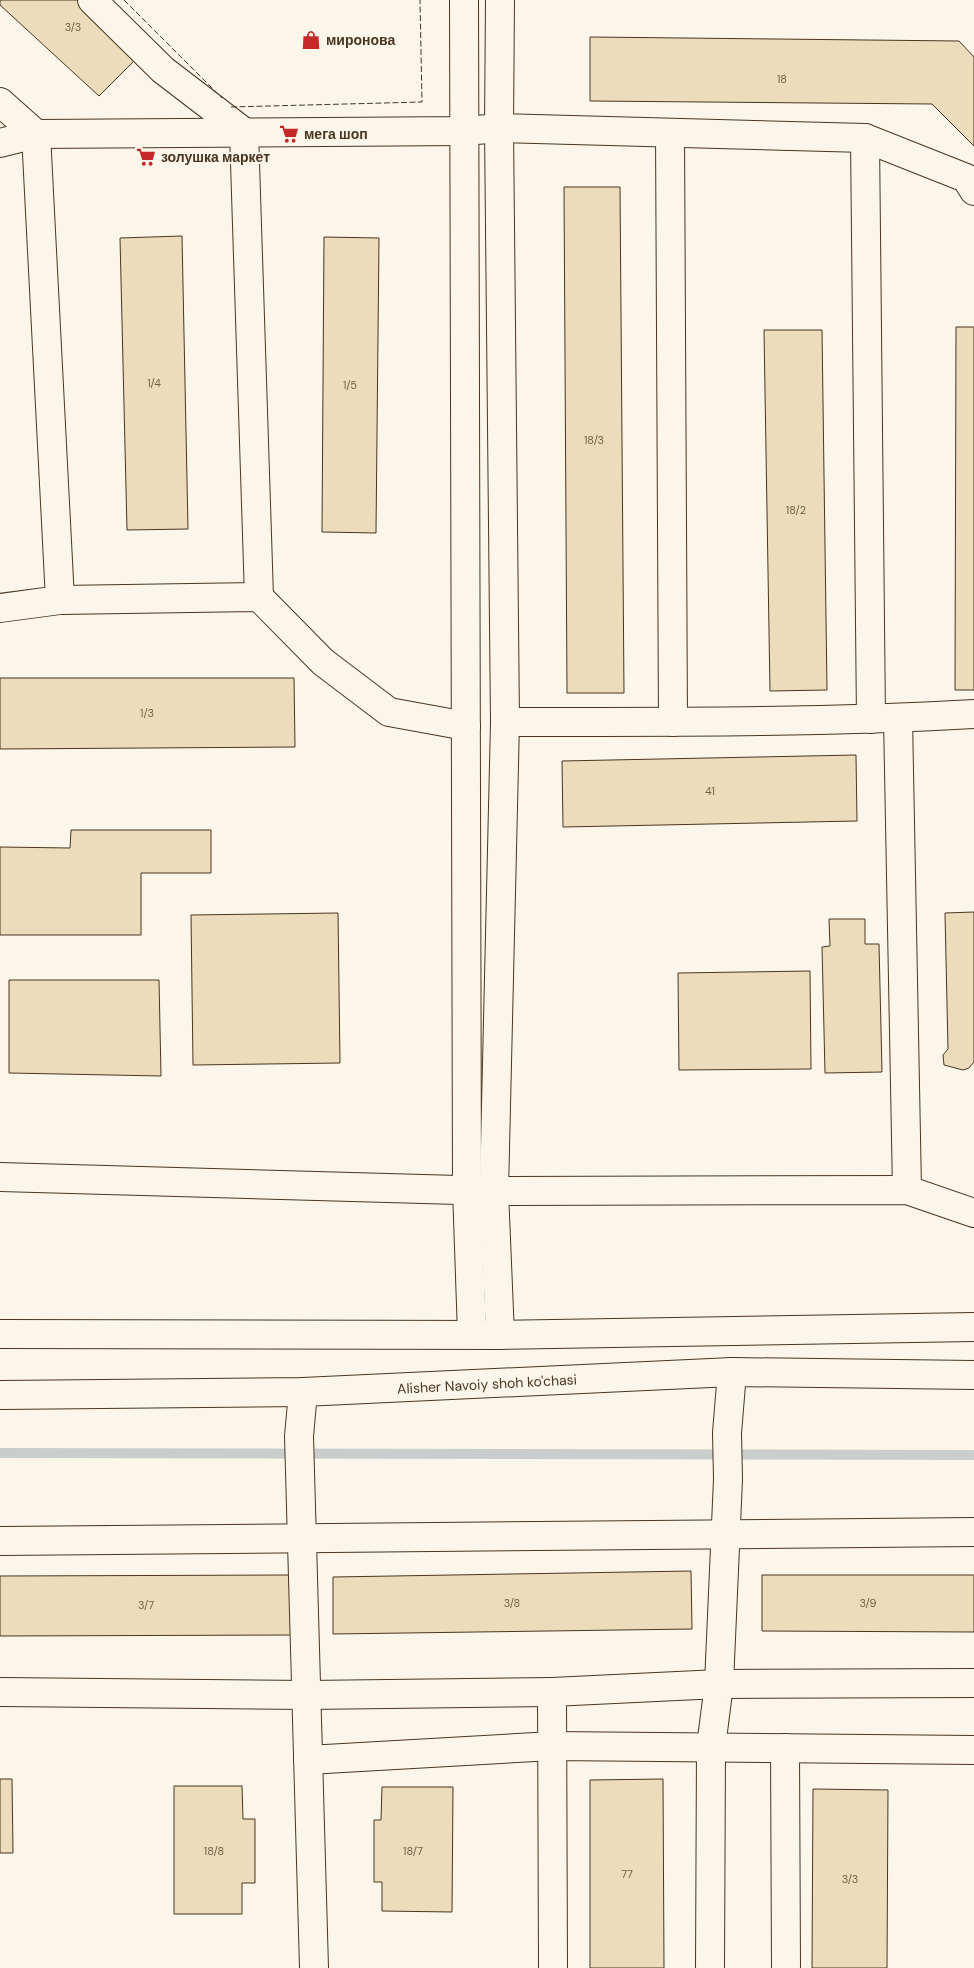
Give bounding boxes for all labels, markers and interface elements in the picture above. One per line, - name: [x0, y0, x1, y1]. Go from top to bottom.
- house number: 3/3: [65, 20, 81, 34]
- shop icon: миронова: [300, 29, 322, 51]
- place label: миронова: [326, 31, 395, 49]
- house number: 18: [777, 72, 787, 86]
- supermarket icon: мега шоп: [278, 123, 300, 145]
- place label: мега шоп: [304, 125, 368, 143]
- supermarket icon: золушка маркет: [135, 146, 157, 168]
- place label: золушка маркет: [161, 148, 270, 166]
- house number: 1/4: [147, 376, 161, 390]
- house number: 1/5: [343, 378, 357, 392]
- house number: 18/3: [584, 433, 604, 447]
- house number: 18/2: [786, 503, 806, 517]
- house number: 1/3: [140, 706, 154, 720]
- house number: 41: [705, 784, 715, 798]
- street label: Alisher Navoiy shoh ko'chasi: [397, 1370, 577, 1398]
- house number: 3/8: [504, 1596, 520, 1610]
- house number: 3/9: [860, 1596, 876, 1610]
- house number: 3/7: [138, 1598, 154, 1612]
- house number: 18/8: [204, 1844, 224, 1858]
- house number: 18/7: [403, 1844, 423, 1858]
- house number: 77: [621, 1867, 633, 1881]
- house number: 3/3: [842, 1872, 858, 1886]

